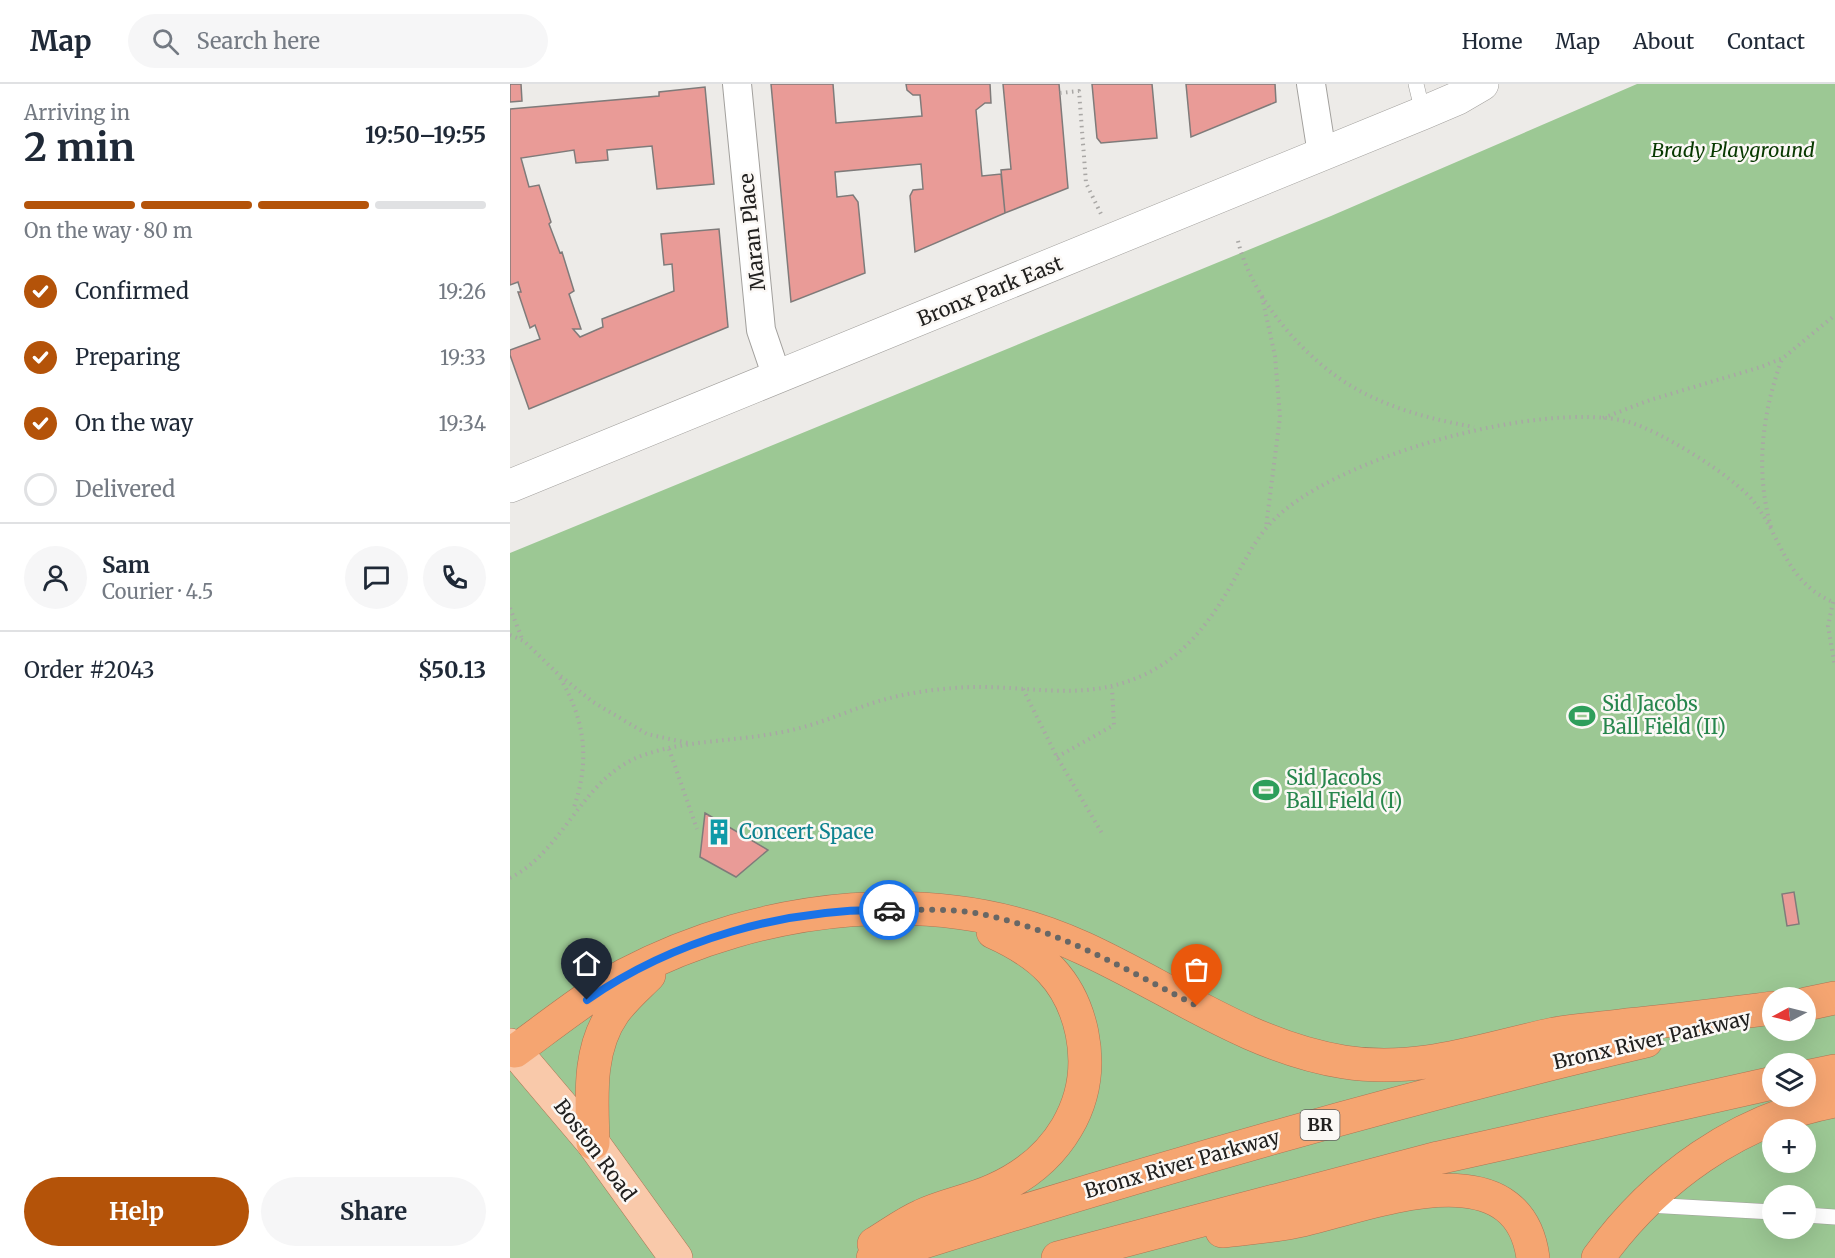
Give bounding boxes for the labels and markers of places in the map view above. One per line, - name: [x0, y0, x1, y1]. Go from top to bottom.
- place label: Sid Jacobs Ball Field (II): [1602, 691, 1726, 739]
- sports icon: Sid Jacobs Ball Field (II): [1567, 701, 1597, 731]
- place label: Sid Jacobs Ball Field (I): [1286, 765, 1402, 813]
- sports icon: Sid Jacobs Ball Field (I): [1251, 775, 1281, 805]
- building icon: Concert Space: [704, 817, 734, 847]
- place label: Concert Space: [739, 819, 874, 844]
- pin: [561, 938, 612, 1000]
- pin: [1171, 944, 1222, 1006]

